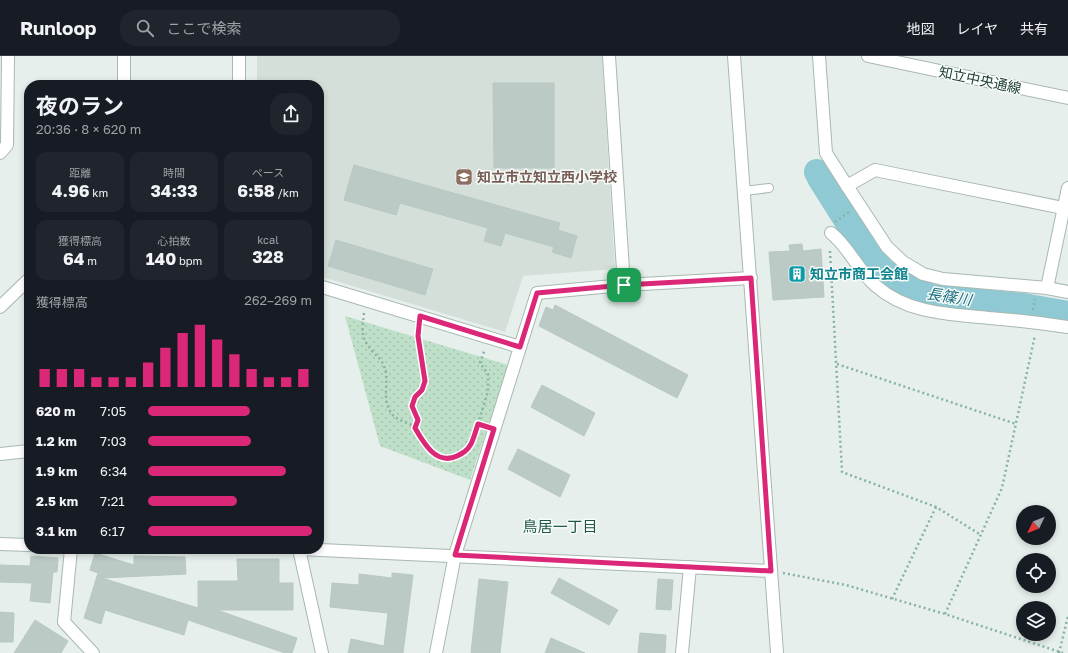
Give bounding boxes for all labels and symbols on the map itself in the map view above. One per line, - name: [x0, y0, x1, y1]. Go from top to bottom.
- street label: 知立中央通線: [937, 62, 1023, 97]
- school or university icon: 知立市立知立西小学校: [454, 167, 474, 187]
- place label: 知立市立知立西小学校: [477, 168, 617, 185]
- building icon: 知立市商工会館: [787, 264, 807, 284]
- place label: 知立市商工会館: [810, 265, 908, 282]
- pin: [607, 268, 641, 302]
- water label: 長篠川: [926, 284, 975, 309]
- north arrow: [1016, 505, 1056, 545]
- district label: 鳥居一丁目: [522, 517, 598, 535]

